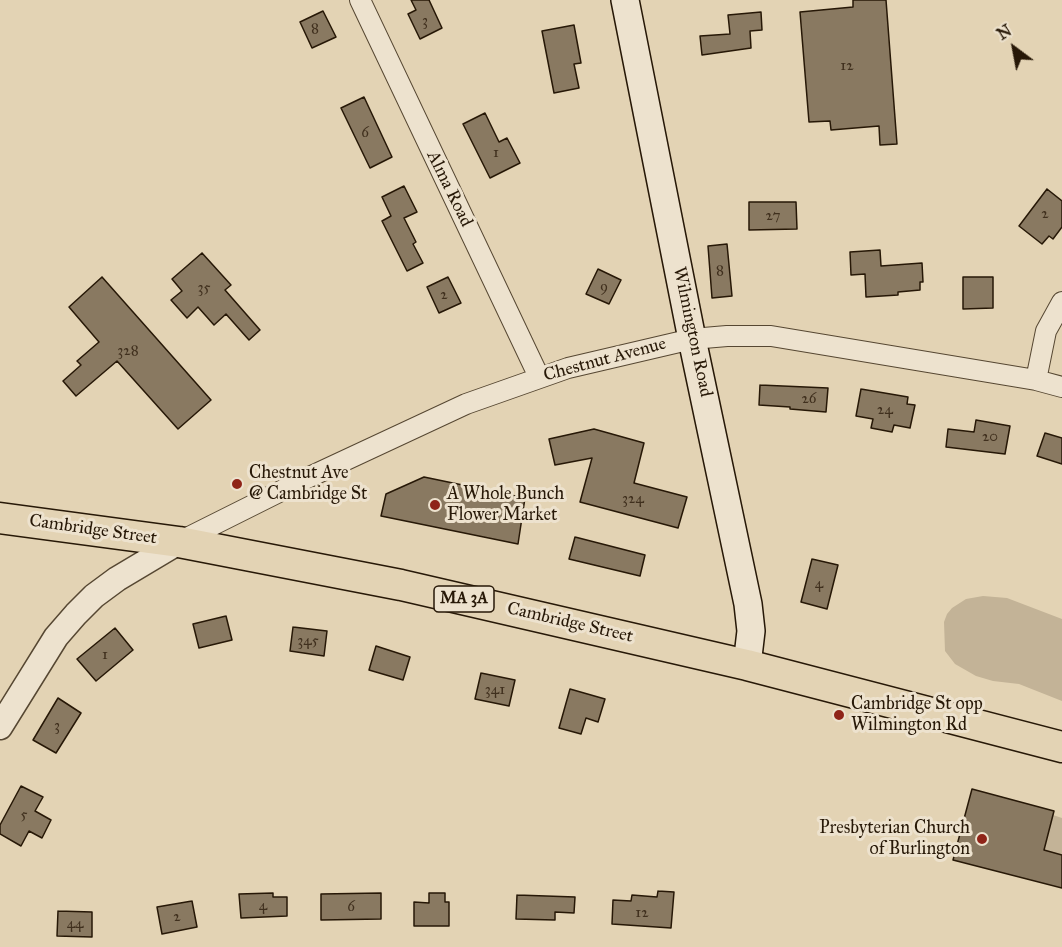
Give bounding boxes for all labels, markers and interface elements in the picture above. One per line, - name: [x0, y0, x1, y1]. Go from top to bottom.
- house number: 3: [422, 12, 428, 30]
- north arrow: [984, 18, 1044, 78]
- house number: 8: [311, 20, 319, 38]
- text: N: [993, 21, 1015, 44]
- house number: 12: [840, 57, 854, 75]
- house number: 6: [361, 124, 369, 142]
- house number: 1: [493, 144, 499, 162]
- street label: Alma Road: [421, 147, 477, 231]
- house number: 2: [1041, 205, 1049, 223]
- house number: 27: [766, 207, 780, 225]
- house number: 8: [716, 262, 724, 280]
- street label: Wilmington Road: [668, 265, 716, 399]
- house number: 9: [600, 278, 608, 296]
- house number: 35: [198, 279, 210, 297]
- house number: 2: [440, 286, 448, 304]
- street label: Chestnut Avenue: [541, 333, 669, 387]
- house number: 328: [117, 342, 139, 360]
- house number: 26: [801, 390, 817, 408]
- house number: 24: [877, 401, 893, 419]
- house number: 20: [982, 428, 998, 446]
- place label: Chestnut Ave @ Cambridge St: [249, 463, 367, 506]
- marker: Chestnut Ave @ Cambridge St: [230, 477, 244, 491]
- place label: A Whole Bunch Flower Market: [447, 484, 564, 526]
- house number: 324: [622, 490, 644, 508]
- marker: A Whole Bunch Flower Market: [428, 498, 442, 512]
- street label: Cambridge Street: [28, 510, 158, 550]
- house number: 4: [815, 575, 823, 593]
- road number: MA 3A: [434, 586, 494, 612]
- street label: Cambridge Street: [505, 598, 635, 648]
- house number: 345: [297, 632, 319, 650]
- house number: 1: [102, 646, 108, 664]
- house number: 341: [485, 681, 505, 699]
- place label: Cambridge St opp Wilmington Rd: [851, 694, 983, 736]
- marker: Cambridge St opp Wilmington Rd: [832, 708, 846, 722]
- house number: 3: [54, 717, 60, 735]
- house number: 5: [21, 806, 27, 824]
- place label: Presbyterian Church of Burlington: [819, 818, 970, 860]
- marker: Presbyterian Church of Burlington: [975, 832, 989, 846]
- house number: 4: [259, 897, 267, 915]
- house number: 6: [347, 898, 355, 916]
- house number: 12: [635, 904, 649, 922]
- house number: 2: [173, 908, 181, 926]
- house number: 44: [67, 915, 83, 933]

